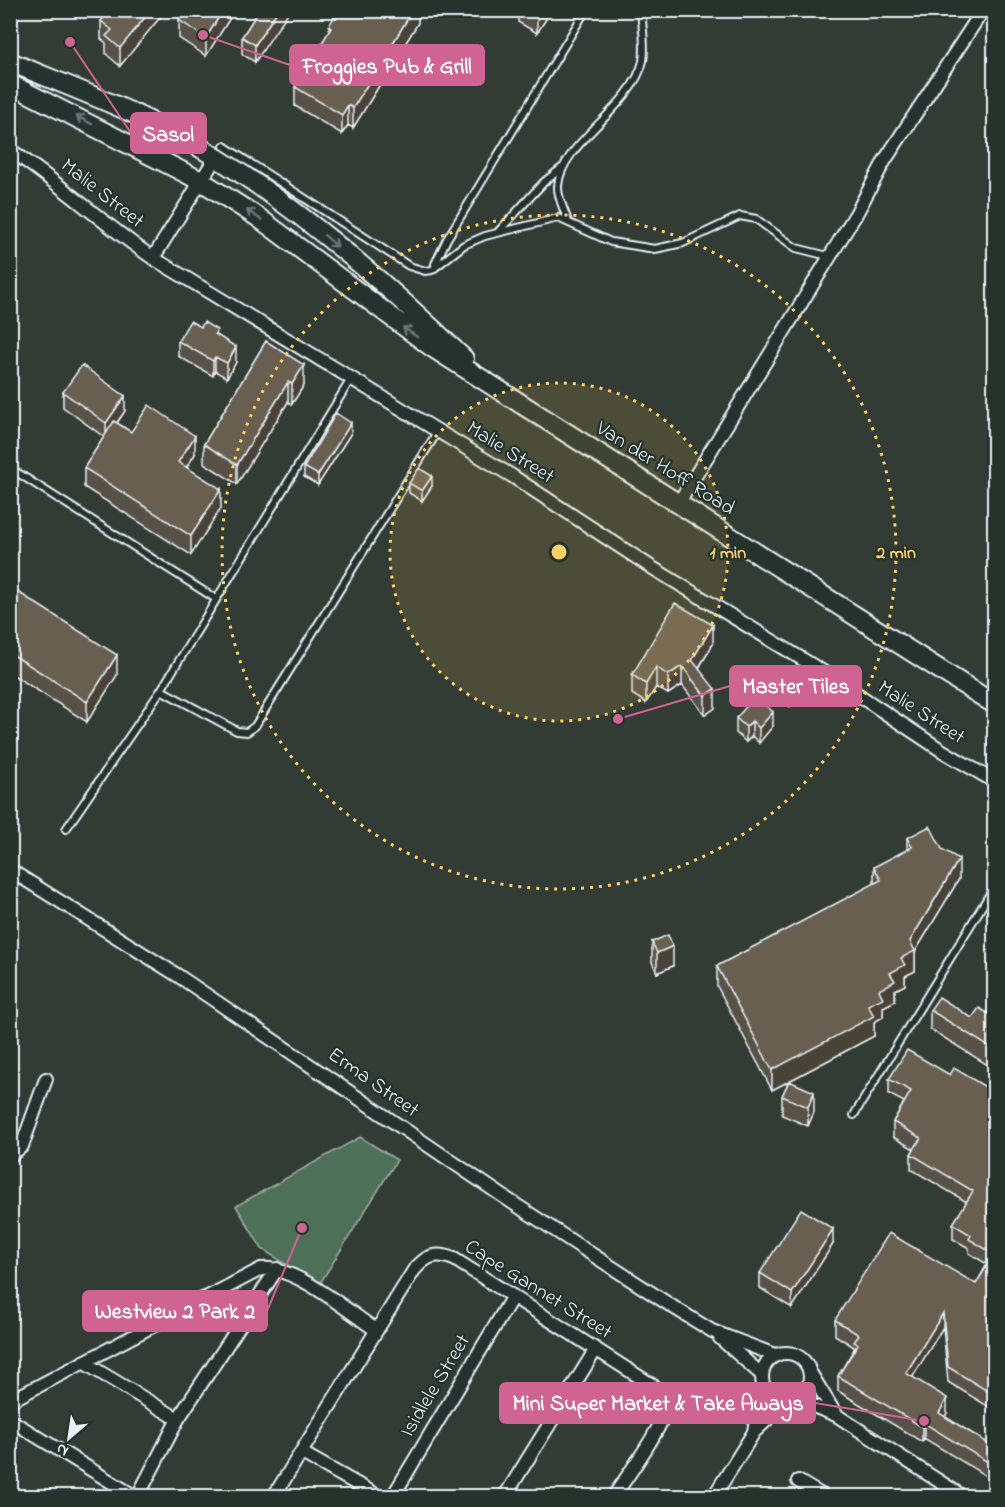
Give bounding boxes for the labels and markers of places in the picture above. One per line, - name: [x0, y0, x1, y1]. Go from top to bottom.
- callout: Froggies Pub & Grill: [290, 45, 484, 85]
- callout: Sasol: [131, 113, 206, 153]
- centre of rings: [549, 542, 569, 562]
- callout: Master Tiles: [730, 666, 861, 706]
- callout: Westview 2 Park 2: [83, 1291, 267, 1331]
- callout: Mini Super Market & Take Aways: [500, 1383, 815, 1423]

